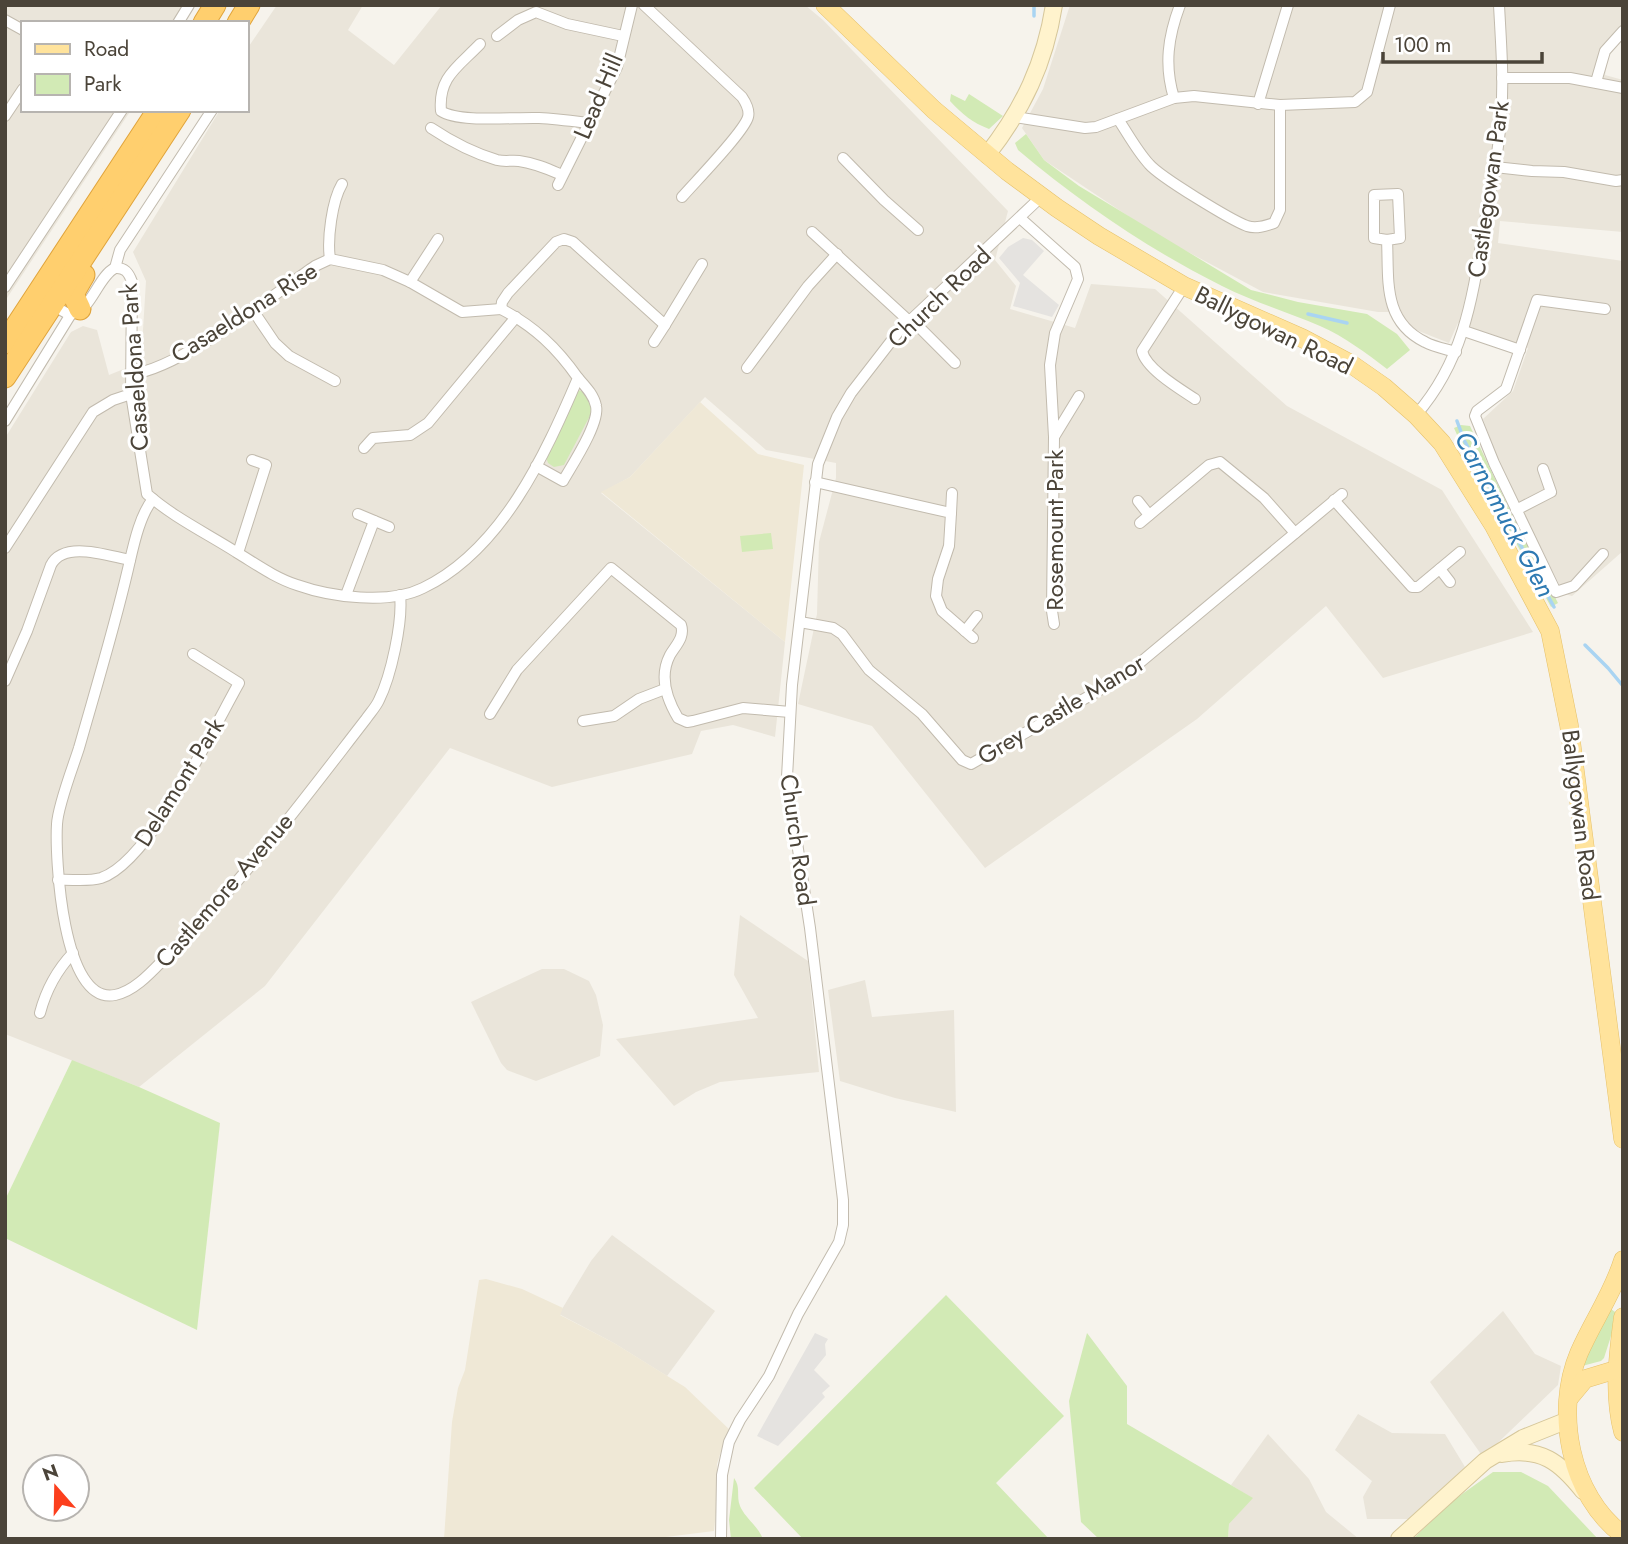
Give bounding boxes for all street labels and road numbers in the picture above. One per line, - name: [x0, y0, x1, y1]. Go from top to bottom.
- street label: Lead Hill: [564, 48, 632, 144]
- street label: Castlegowan Park: [1458, 98, 1518, 280]
- street label: Church Road: [879, 238, 999, 356]
- street label: Casaeldona Rise: [164, 253, 324, 371]
- street label: Ballygowan Road: [1189, 277, 1359, 383]
- street label: Casaeldona Park: [111, 282, 157, 452]
- street label: Rosemount Park: [1037, 449, 1072, 611]
- street label: Grey Castle Manor: [971, 645, 1152, 773]
- street label: Delamont Park: [125, 710, 233, 853]
- street label: Ballygowan Road: [1553, 727, 1609, 903]
- street label: Church Road: [771, 772, 825, 908]
- street label: Castlemore Avenue: [147, 805, 301, 975]

